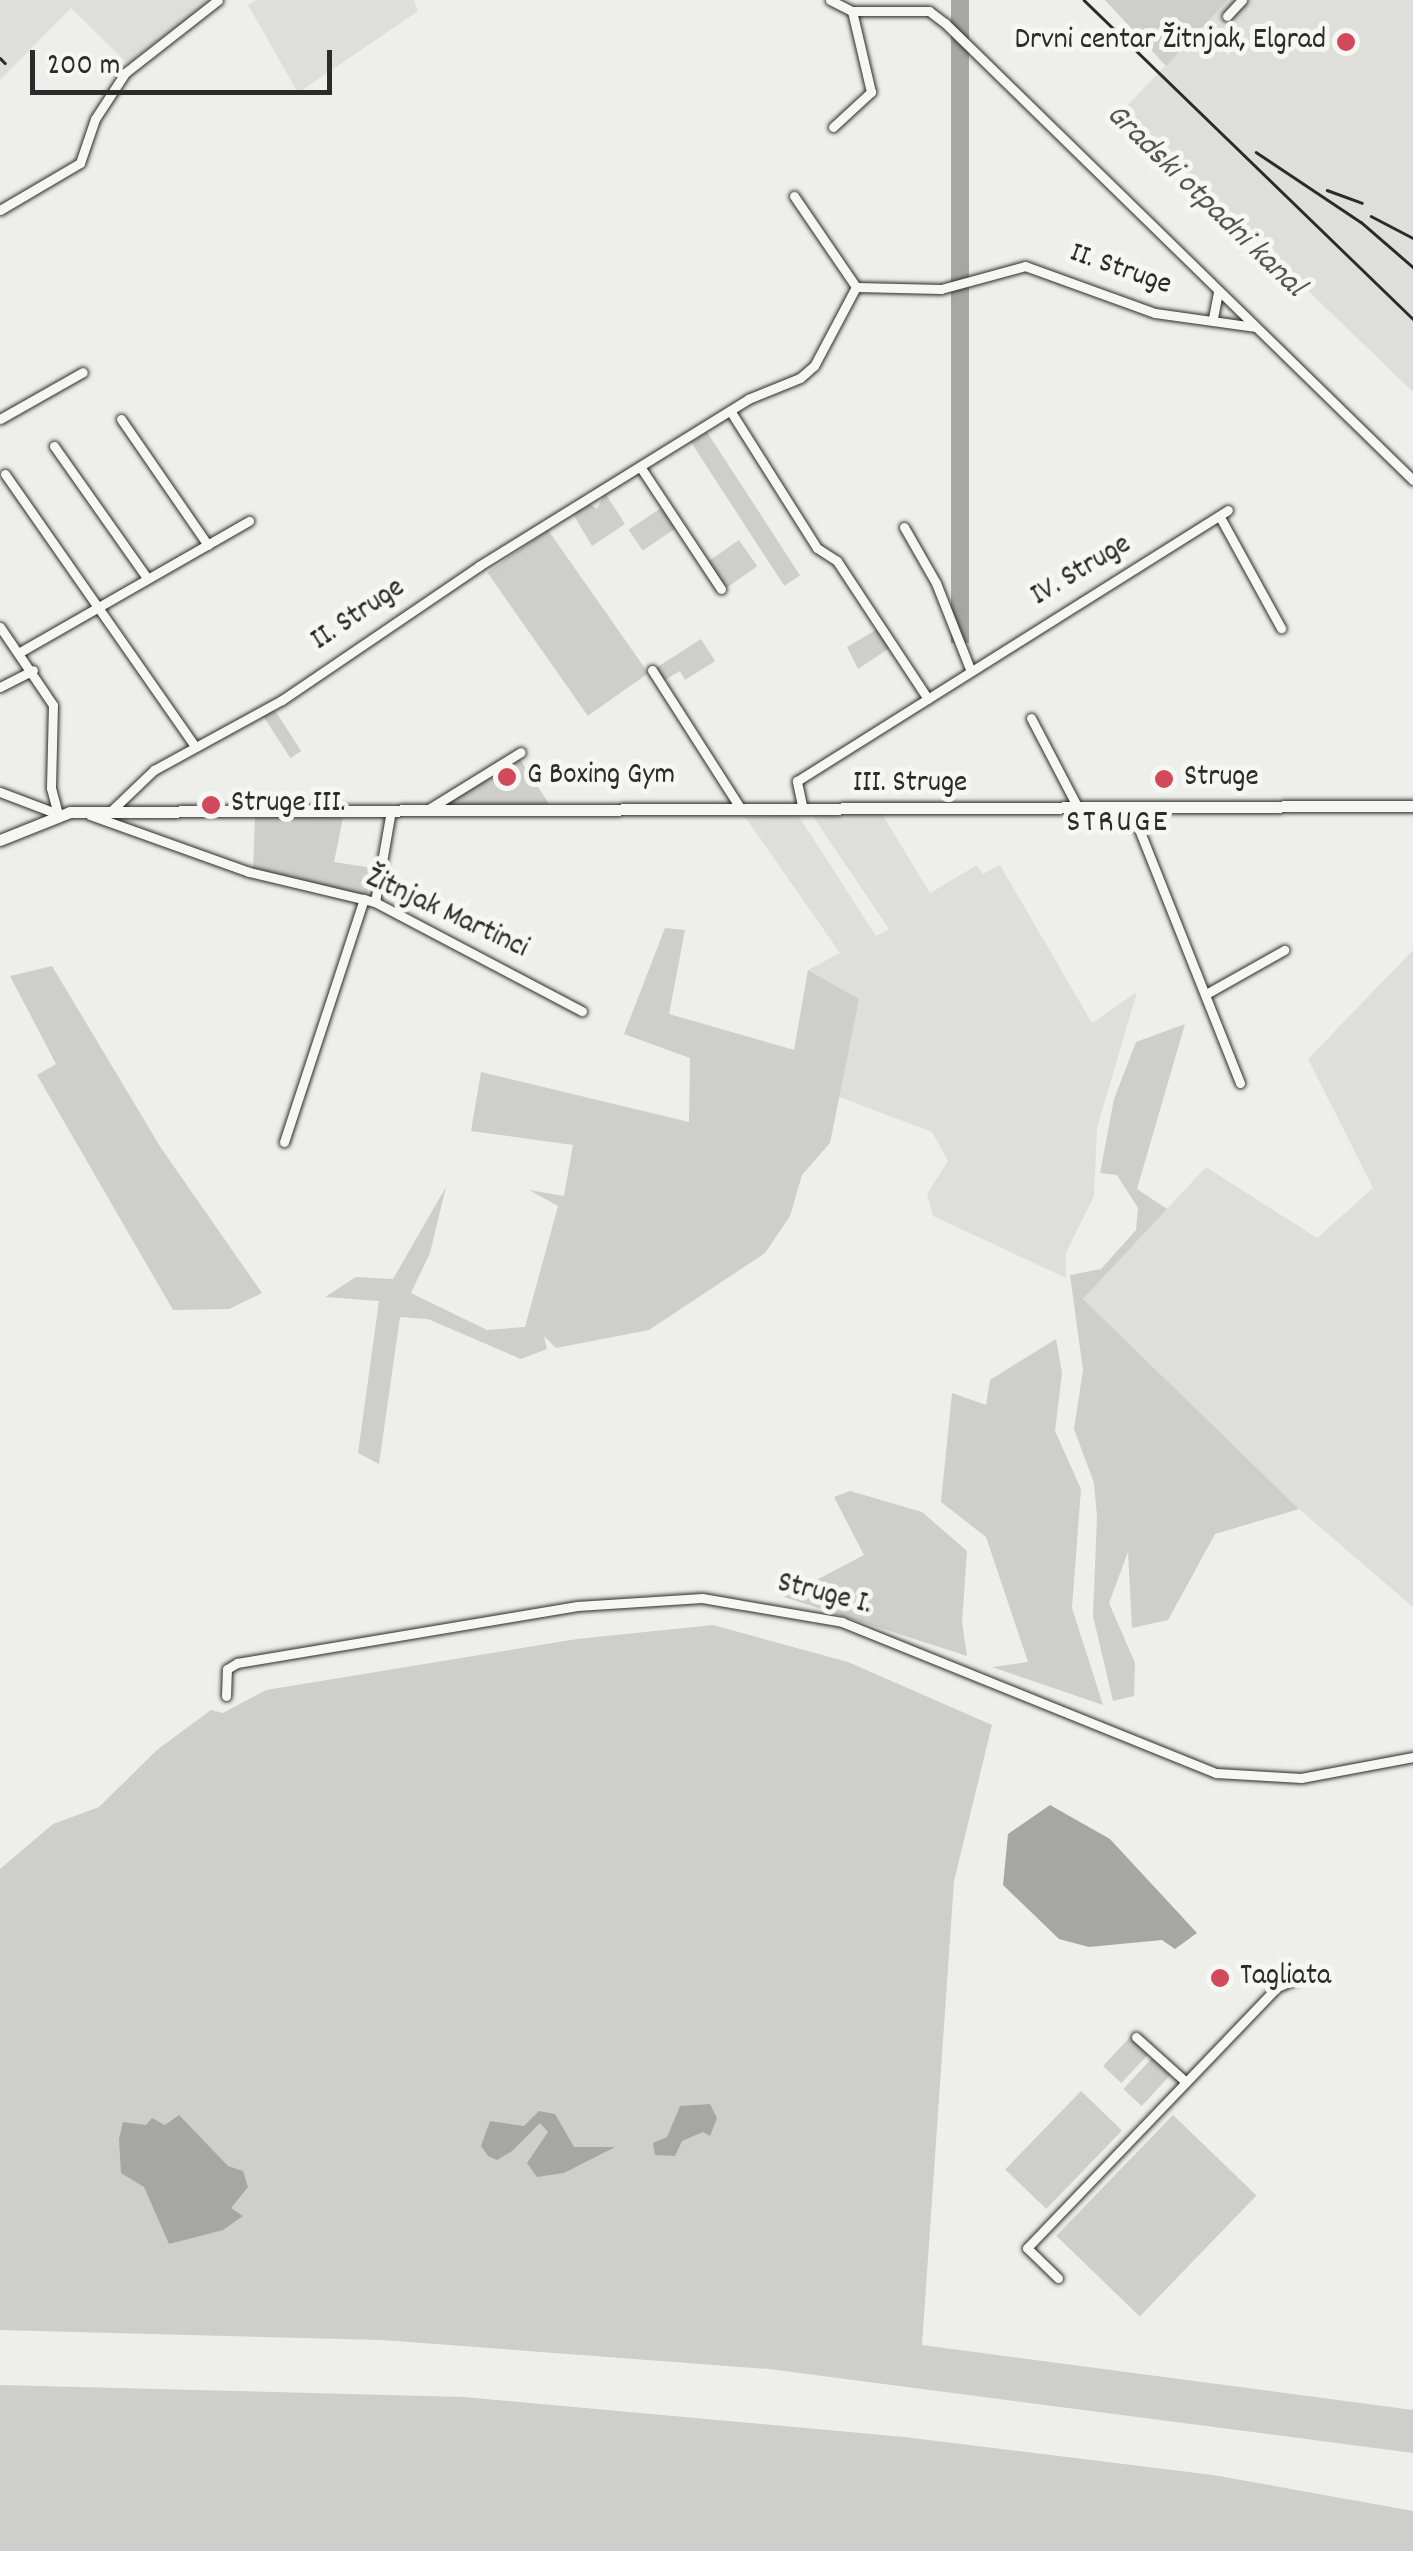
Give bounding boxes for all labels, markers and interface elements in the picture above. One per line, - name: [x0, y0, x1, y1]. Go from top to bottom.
- place label: Drvni centar Žitnjak, Elgrad: [1015, 24, 1326, 60]
- scale bar: [35, 30, 338, 92]
- marker: Drvni centar Žitnjak, Elgrad: [1335, 31, 1357, 53]
- text: 200 m: [47, 46, 120, 89]
- water label: Gradski otpadni kanal: [1096, 97, 1312, 307]
- street label: II. Struge: [1064, 237, 1176, 305]
- street label: IV. Struge: [1025, 528, 1139, 616]
- street label: II. Struge: [305, 572, 413, 660]
- place label: G Boxing Gym: [527, 759, 675, 795]
- place label: Struge: [1184, 761, 1259, 797]
- marker: G Boxing Gym: [496, 766, 518, 788]
- street label: III. Struge: [853, 767, 967, 803]
- marker: Struge: [1153, 768, 1175, 790]
- place label: Struge III.: [231, 787, 345, 823]
- marker: Struge III.: [200, 794, 222, 816]
- district label: STRUGE: [1066, 805, 1170, 843]
- street label: Žitnjak Martinci: [359, 862, 533, 968]
- street label: Struge I.: [773, 1567, 875, 1625]
- place label: Tagliata: [1240, 1960, 1331, 1996]
- marker: Tagliata: [1209, 1967, 1231, 1989]

